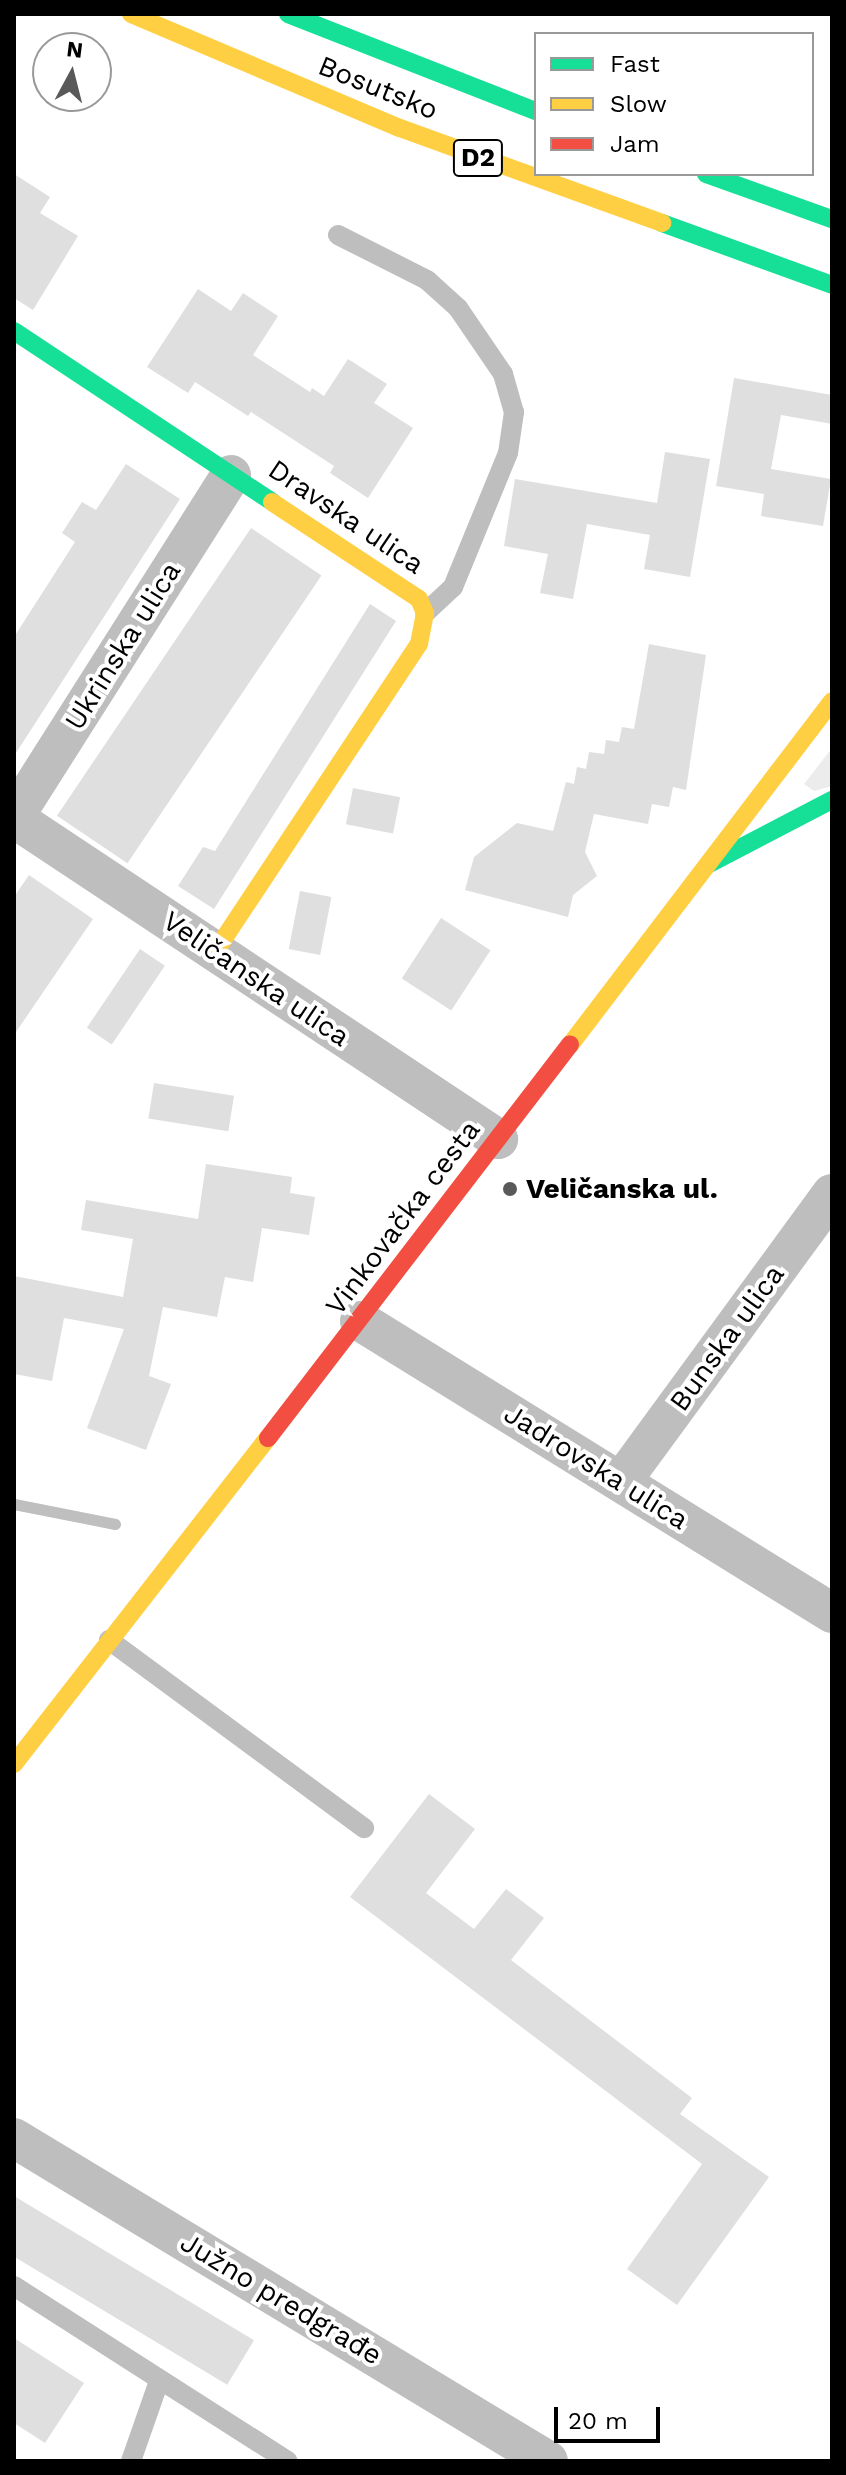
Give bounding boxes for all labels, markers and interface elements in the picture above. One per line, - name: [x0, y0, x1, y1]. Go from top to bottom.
- north arrow: [32, 32, 112, 112]
- legend: [534, 32, 814, 176]
- text: N: [65, 36, 84, 63]
- street label: Bosutsko: [313, 49, 443, 127]
- text: Fast: [610, 50, 660, 78]
- text: Slow: [610, 90, 667, 118]
- text: Jam: [610, 130, 660, 158]
- road number: D2: [452, 136, 504, 180]
- street label: Dravska ulica: [261, 452, 431, 582]
- street label: Ukrinska ulica: [58, 556, 188, 736]
- street label: Veličanska ulica: [156, 904, 356, 1054]
- street label: Vinkovačka cesta: [319, 1114, 487, 1322]
- place label: Veličanska ul.: [526, 1172, 718, 1206]
- marker: Veličanska ul.: [501, 1180, 519, 1198]
- street label: Bunska ulica: [662, 1258, 792, 1418]
- street label: Jadrovska ulica: [498, 1397, 694, 1537]
- street label: Južno predgrađe: [174, 2226, 388, 2372]
- scale bar: [558, 2391, 664, 2441]
- text: 20 m: [568, 2407, 628, 2435]

